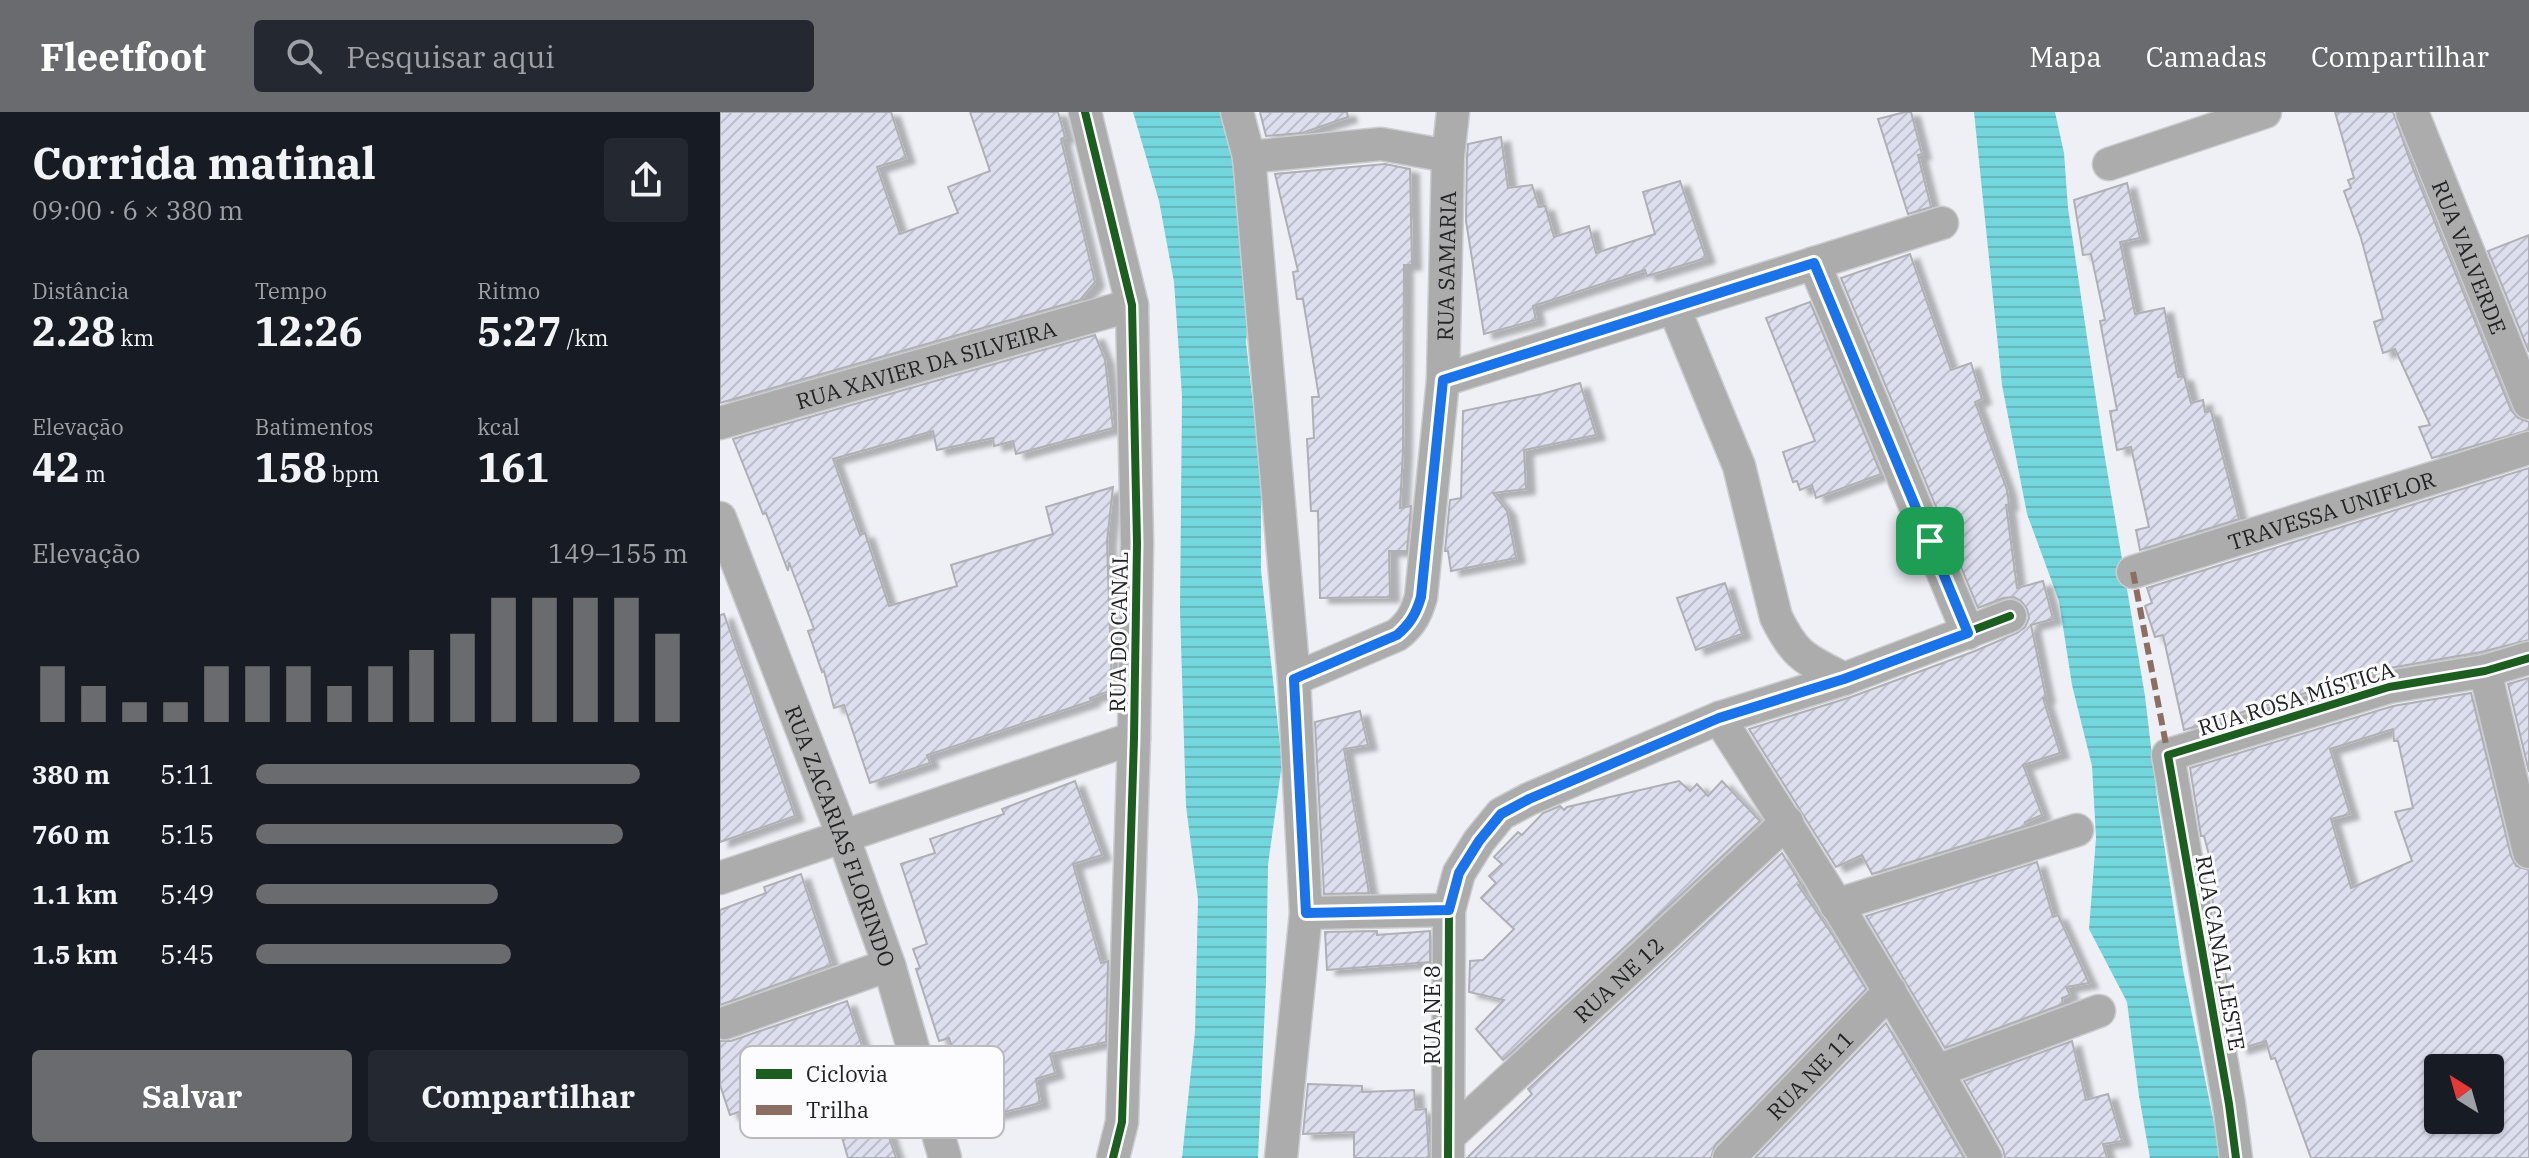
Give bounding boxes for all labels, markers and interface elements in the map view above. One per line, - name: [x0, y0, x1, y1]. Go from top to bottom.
- search box: [254, 20, 814, 92]
- text: Fleetfoot: [40, 32, 206, 81]
- icon: search: [282, 34, 326, 78]
- text: Pesquisar aqui: [346, 37, 555, 76]
- text: Mapa: [2029, 38, 2102, 75]
- text: Camadas: [2146, 38, 2267, 75]
- text: Compartilhar: [2311, 38, 2489, 75]
- text: Corrida matinal: [32, 134, 376, 191]
- button: share: [604, 138, 688, 222]
- street label: RUA VALVERDE: [2426, 175, 2514, 338]
- street label: RUA SAMARIA: [1429, 191, 1462, 341]
- text: 09:00 · 6 × 380 m: [32, 193, 243, 227]
- text: Distância: [32, 276, 129, 305]
- text: Tempo: [255, 276, 327, 305]
- text: Ritmo: [477, 276, 540, 305]
- text: 2.28: [32, 305, 115, 357]
- text: 12:26: [255, 305, 363, 357]
- text: 5:27: [477, 305, 561, 357]
- street label: RUA XAVIER DA SILVEIRA: [792, 313, 1059, 415]
- text: km: [115, 323, 154, 352]
- text: /km: [561, 323, 608, 352]
- text: Elevação: [32, 412, 124, 441]
- text: Batimentos: [255, 412, 374, 441]
- text: kcal: [477, 412, 520, 441]
- text: 42: [32, 441, 80, 493]
- text: 158: [255, 441, 327, 493]
- text: 161: [477, 441, 549, 493]
- text: m: [80, 459, 106, 488]
- text: bpm: [327, 459, 379, 488]
- street label: TRAVESSA UNIFLOR: [2224, 464, 2439, 556]
- pin: [1896, 507, 1964, 575]
- icon: arrive: [1908, 519, 1952, 563]
- text: Elevação: [32, 536, 140, 570]
- text: 149–155 m: [548, 536, 688, 570]
- street label: RUA DO CANAL: [1102, 551, 1134, 713]
- street label: RUA ROSA MÍSTICA: [2194, 654, 2398, 742]
- street label: RUA ZACARIAS FLORINDO: [779, 701, 903, 970]
- text: 380 m: [32, 757, 110, 791]
- text: 5:11: [160, 757, 214, 791]
- text: 760 m: [32, 817, 110, 851]
- text: 5:15: [160, 817, 214, 851]
- street label: RUA CANAL LESTE: [2190, 853, 2252, 1053]
- text: 1.1 km: [32, 877, 118, 911]
- text: 5:49: [160, 877, 214, 911]
- street label: RUA NE 12: [1567, 930, 1669, 1028]
- text: 1.5 km: [32, 937, 118, 971]
- text: 5:45: [160, 937, 214, 971]
- street label: RUA NE 8: [1417, 965, 1446, 1065]
- street label: RUA NE 11: [1760, 1024, 1859, 1125]
- legend: [740, 1046, 1004, 1138]
- button: Salvar: [32, 1050, 352, 1142]
- button: Compartilhar: [368, 1050, 688, 1142]
- north arrow: [2424, 1054, 2504, 1134]
- map controls: [2424, 1054, 2504, 1134]
- text: Ciclovia: [806, 1059, 888, 1088]
- text: Trilha: [806, 1095, 869, 1124]

